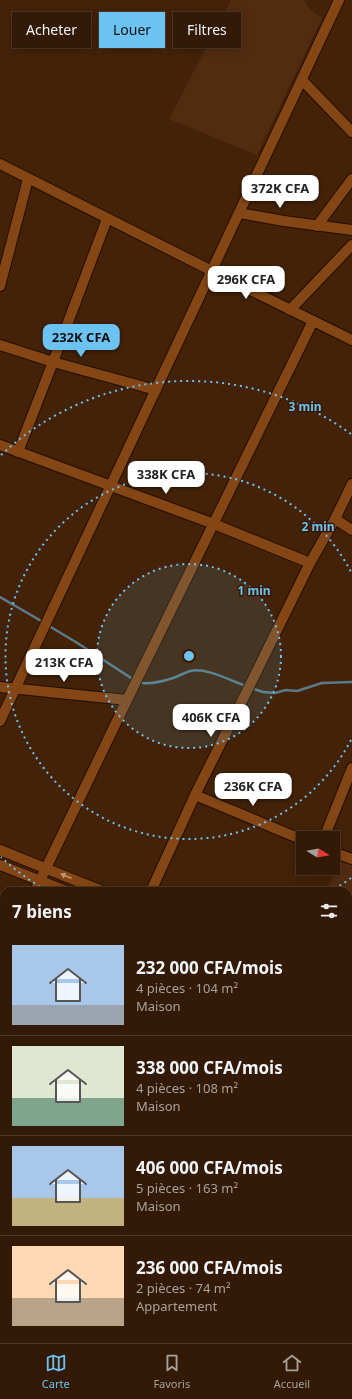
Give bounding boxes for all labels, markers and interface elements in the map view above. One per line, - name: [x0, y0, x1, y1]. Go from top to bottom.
- chip: Acheter: [12, 12, 91, 48]
- chip: Louer: [99, 12, 165, 48]
- chip: Filtres: [173, 12, 241, 48]
- pin: 372K CFA: [239, 175, 321, 209]
- text: 372K CFA: [251, 179, 309, 197]
- pin: 296K CFA: [205, 266, 287, 300]
- text: 296K CFA: [217, 270, 275, 288]
- pin: 232K CFA: [40, 324, 122, 358]
- text: 232K CFA: [52, 328, 110, 346]
- text: 3 min: [288, 398, 322, 415]
- pin: 338K CFA: [125, 461, 207, 495]
- text: 338K CFA: [137, 465, 195, 483]
- text: 2 min: [301, 518, 335, 535]
- text: 1 min: [237, 582, 271, 599]
- pin: 213K CFA: [23, 649, 105, 683]
- centre of rings: [182, 649, 196, 663]
- text: 213K CFA: [35, 653, 93, 671]
- pin: 406K CFA: [170, 704, 252, 738]
- text: 406K CFA: [182, 708, 240, 726]
- pin: 236K CFA: [212, 773, 294, 807]
- text: 236K CFA: [224, 777, 282, 795]
- north arrow: [296, 831, 340, 875]
- map controls: [296, 831, 340, 875]
- one-way arrow: [59, 873, 71, 879]
- text: 7 biens: [12, 900, 72, 923]
- icon: filters: [318, 900, 340, 922]
- text: 232 000 CFA/mois: [136, 956, 283, 979]
- icon: home: [44, 961, 92, 1009]
- text: 4 pièces · 104 m²: [136, 979, 238, 997]
- text: Maison: [136, 997, 181, 1015]
- text: 338 000 CFA/mois: [136, 1056, 283, 1079]
- icon: home: [44, 1062, 92, 1110]
- text: 4 pièces · 108 m²: [136, 1079, 238, 1097]
- text: Maison: [136, 1097, 181, 1115]
- text: 406 000 CFA/mois: [136, 1156, 283, 1179]
- icon: home: [44, 1162, 92, 1210]
- text: 5 pièces · 163 m²: [136, 1179, 238, 1197]
- text: Maison: [136, 1197, 181, 1215]
- text: 236 000 CFA/mois: [136, 1256, 283, 1279]
- icon: home: [44, 1262, 92, 1310]
- text: 2 pièces · 74 m²: [136, 1279, 231, 1297]
- text: Appartement: [136, 1297, 217, 1315]
- tab: Carte: [42, 1352, 70, 1391]
- tab: Favoris: [153, 1352, 190, 1391]
- tab: Accueil: [274, 1352, 310, 1391]

